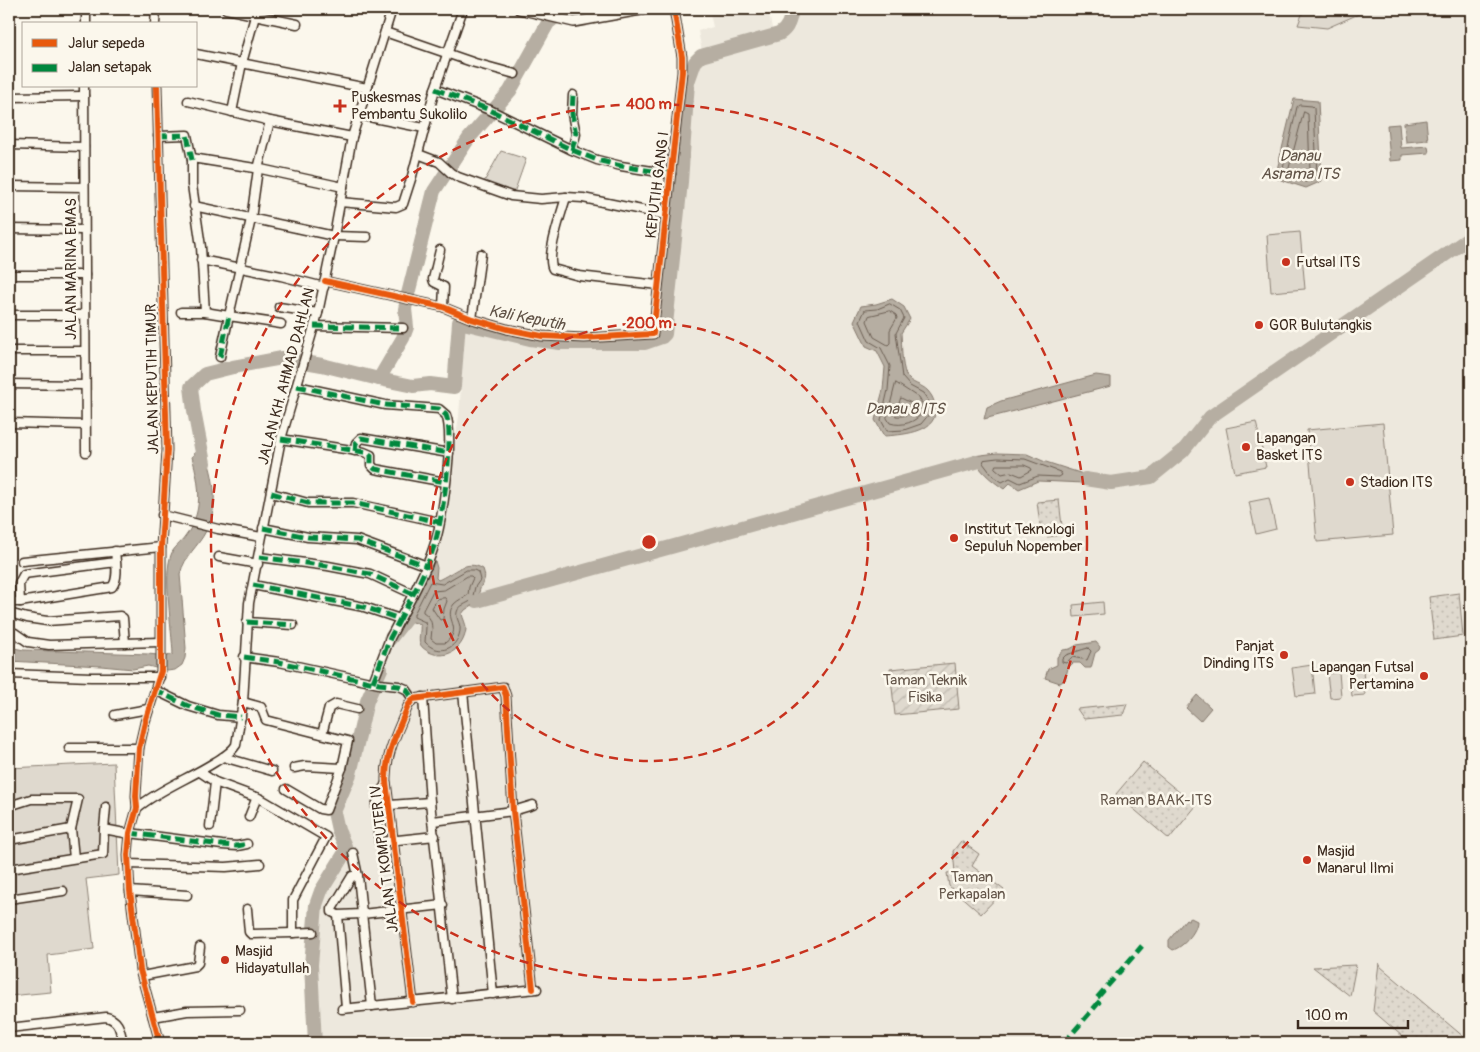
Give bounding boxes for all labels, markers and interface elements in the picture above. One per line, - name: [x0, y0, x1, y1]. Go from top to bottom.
- legend: [22, 22, 198, 88]
- text: Jalur sepeda: [68, 34, 145, 53]
- text: Jalan setapak: [68, 58, 152, 77]
- place label: Puskesmas Pembantu Sukolilo: [351, 88, 467, 124]
- text: 400 m: [626, 95, 672, 114]
- marker: Puskesmas Pembantu Sukolilo: [333, 99, 347, 113]
- street label: KEPUTIH GANG I: [642, 130, 673, 240]
- water label: Danau Asrama ITS: [1261, 146, 1341, 184]
- street label: JALAN MARINA EMAS: [62, 198, 81, 340]
- place label: Futsal ITS: [1296, 253, 1360, 272]
- marker: Futsal ITS: [1280, 256, 1292, 268]
- street label: JALAN KH. AHMAD DAHLAN: [254, 286, 319, 467]
- water label: Kali Keputih: [487, 301, 568, 335]
- street label: JALAN KEPUTIH TIMUR: [142, 303, 163, 455]
- text: 200 m: [626, 314, 672, 333]
- place label: GOR Bulutangkis: [1269, 316, 1372, 335]
- marker: GOR Bulutangkis: [1253, 319, 1265, 331]
- water label: Danau 8 ITS: [866, 399, 946, 419]
- place label: Lapangan Basket ITS: [1256, 429, 1322, 465]
- marker: Lapangan Basket ITS: [1240, 441, 1252, 453]
- place label: Stadion ITS: [1360, 473, 1433, 492]
- marker: Stadion ITS: [1344, 476, 1356, 488]
- place label: Institut Teknologi Sepuluh Nopember: [964, 520, 1083, 556]
- marker: Institut Teknologi Sepuluh Nopember: [948, 532, 960, 544]
- centre of rings: [640, 533, 658, 551]
- place label: Panjat Dinding ITS: [1203, 637, 1275, 673]
- marker: Panjat Dinding ITS: [1278, 649, 1290, 661]
- place label: Lapangan Futsal Pertamina: [1311, 658, 1414, 694]
- marker: Lapangan Futsal Pertamina: [1418, 670, 1430, 682]
- park label: Taman Teknik Fisika: [883, 671, 968, 707]
- street label: JALAN T KOMPUTER IV: [366, 784, 403, 934]
- park label: Raman BAAK-ITS: [1100, 791, 1212, 810]
- place label: Masjid Manarul Ilmi: [1317, 842, 1394, 878]
- marker: Masjid Manarul Ilmi: [1301, 854, 1313, 866]
- park label: Taman Perkapalan: [939, 868, 1005, 904]
- place label: Masjid Hidayatullah: [235, 942, 309, 978]
- marker: Masjid Hidayatullah: [219, 954, 231, 966]
- scale bar: [1298, 997, 1408, 1029]
- text: 100 m: [1305, 1006, 1348, 1025]

